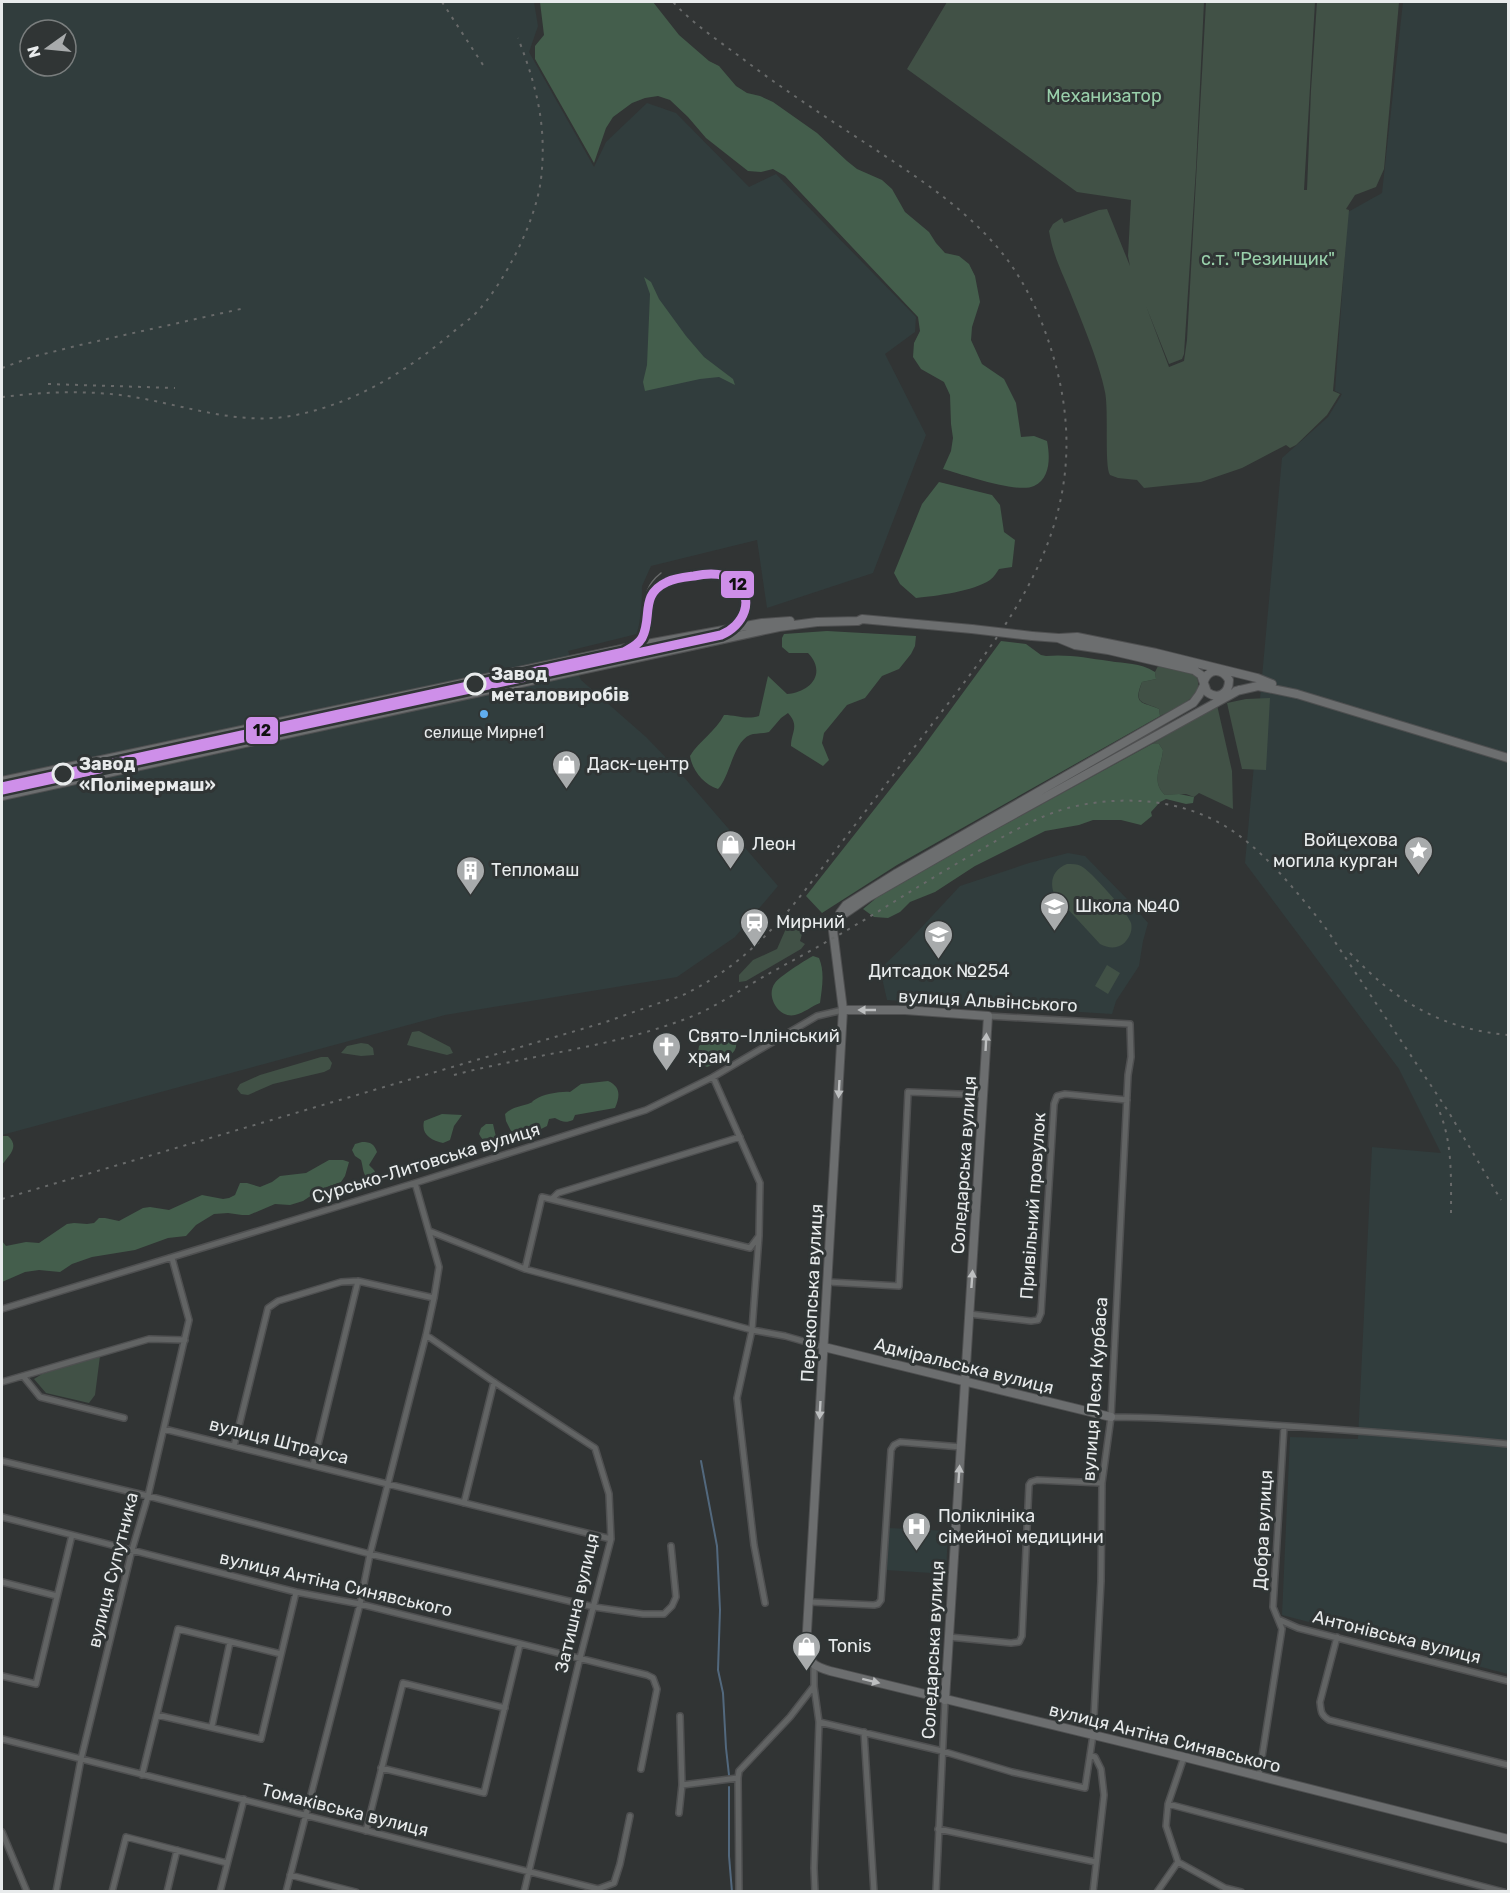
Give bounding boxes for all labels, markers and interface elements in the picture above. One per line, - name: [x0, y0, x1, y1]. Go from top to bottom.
- north arrow: [18, 18, 78, 78]
- text: N: [23, 44, 45, 60]
- park label: Механизатор: [1046, 85, 1162, 107]
- park label: с.т. "Резинщик": [1201, 248, 1335, 270]
- line badge: 12: [720, 570, 755, 599]
- text: 12: [729, 575, 747, 594]
- place label: Завод металовиробів: [491, 663, 629, 706]
- marker: Завод металовиробів: [464, 673, 486, 695]
- marker: селище Мирне1: [478, 708, 490, 720]
- line badge: 12: [245, 716, 279, 745]
- text: 12: [253, 721, 271, 740]
- place label: селище Мирне1: [424, 723, 544, 742]
- shop icon: Даск-центр: [550, 748, 582, 790]
- place label: Завод «Полімермаш»: [79, 753, 216, 796]
- place label: Даск-центр: [587, 753, 689, 775]
- marker: Завод «Полімермаш»: [52, 763, 74, 785]
- shop icon: Леон: [715, 828, 747, 870]
- place label: Войцехова могила курган: [1273, 829, 1398, 872]
- place label: Леон: [752, 833, 796, 855]
- place icon: Войцехова могила курган: [1403, 834, 1435, 876]
- building icon: Тепломаш: [454, 854, 486, 896]
- place label: Тепломаш: [491, 859, 579, 881]
- school or university icon: Школа №40: [1038, 890, 1070, 932]
- place label: Школа №40: [1075, 895, 1180, 917]
- station icon: Мирний: [739, 906, 771, 948]
- place label: Мирний: [776, 911, 845, 933]
- school or university icon: Дитсадок №254: [923, 918, 955, 960]
- place label: Дитсадок №254: [868, 960, 1010, 982]
- street label: вулиця Альвінського: [898, 985, 1078, 1017]
- one-way arrow: [857, 1005, 876, 1015]
- place label: Свято-Іллінський храм: [688, 1025, 840, 1068]
- church icon: Свято-Іллінський храм: [651, 1030, 683, 1072]
- one-way arrow: [982, 1033, 991, 1052]
- street label: Соледарська вулиця: [947, 1075, 981, 1255]
- one-way arrow: [834, 1080, 844, 1099]
- street label: Привільний провулок: [1015, 1111, 1051, 1300]
- street label: Сурсько-Литовська вулиця: [309, 1118, 543, 1208]
- street label: Перекопська вулиця: [796, 1203, 828, 1383]
- one-way arrow: [967, 1269, 976, 1288]
- street label: вулиця Леся Курбаса: [1078, 1296, 1112, 1482]
- street label: Адміральська вулиця: [872, 1333, 1056, 1399]
- one-way arrow: [816, 1400, 825, 1419]
- street label: вулиця Штрауса: [207, 1413, 351, 1469]
- one-way arrow: [954, 1464, 964, 1483]
- street label: Добра вулиця: [1249, 1469, 1277, 1591]
- street label: вулиця Супутника: [83, 1490, 143, 1650]
- place label: Поліклініка сімейної медицини: [938, 1505, 1104, 1548]
- hospital icon: Поліклініка сімейної медицини: [901, 1510, 933, 1552]
- street label: Затишна вулиця: [550, 1531, 604, 1675]
- street label: вулиця Антіна Синявського: [217, 1546, 455, 1622]
- street label: Соледарська вулиця: [917, 1560, 949, 1740]
- street label: Антонівська вулиця: [1311, 1605, 1483, 1669]
- shop icon: Tonis: [791, 1630, 823, 1672]
- place label: Tonis: [828, 1635, 871, 1657]
- one-way arrow: [862, 1677, 880, 1687]
- street label: вулиця Антіна Синявського: [1047, 1699, 1283, 1777]
- street label: Томаківська вулиця: [259, 1779, 431, 1841]

